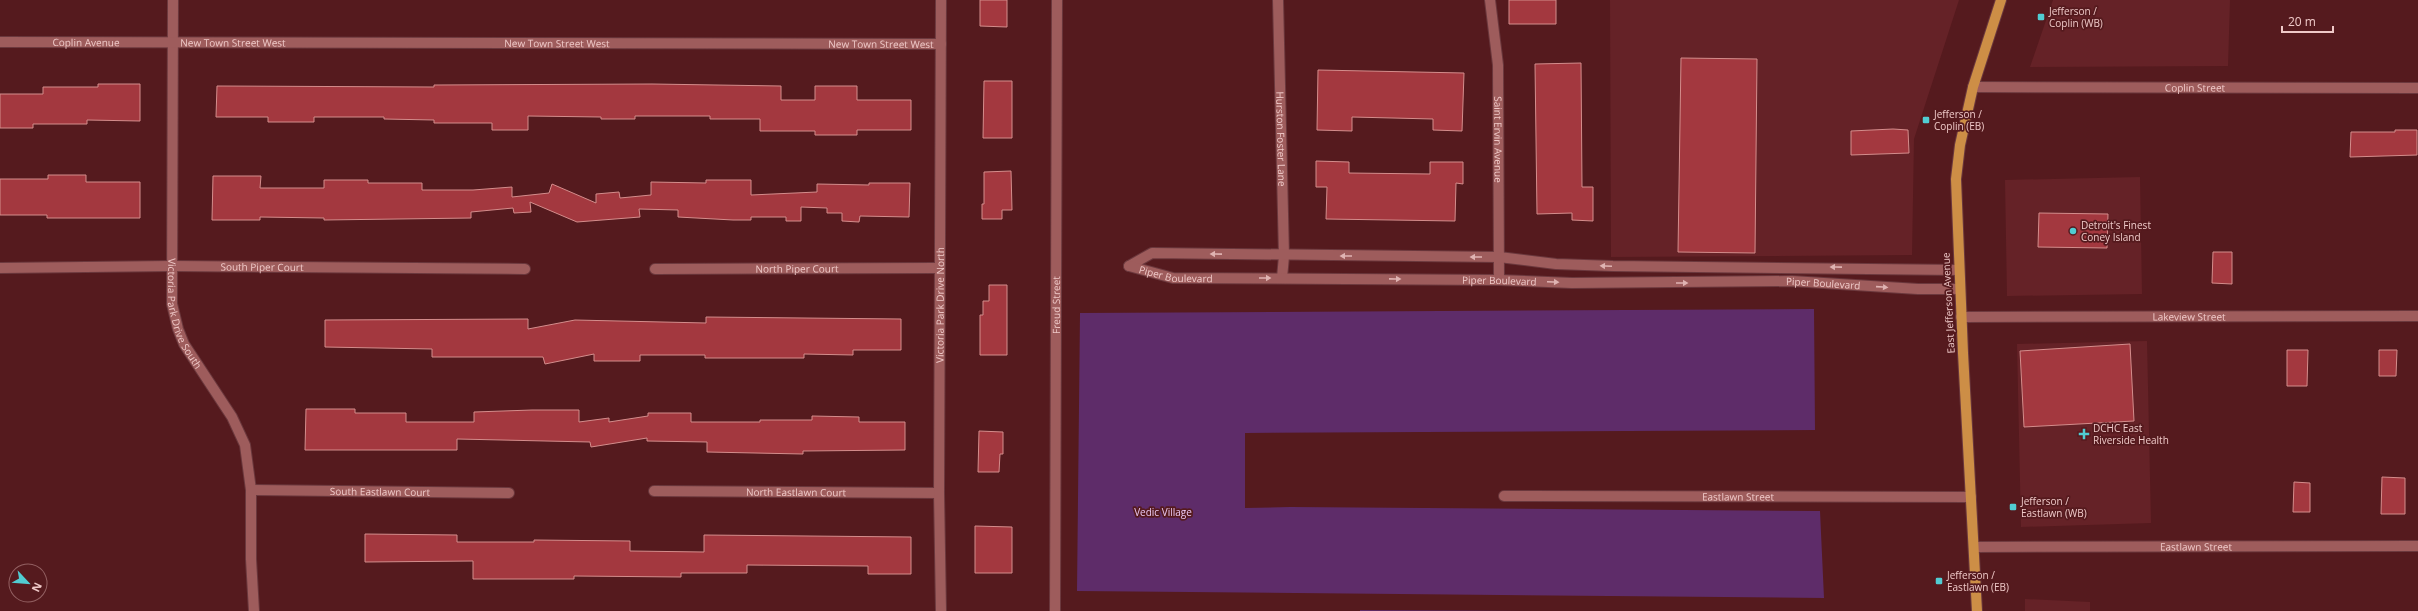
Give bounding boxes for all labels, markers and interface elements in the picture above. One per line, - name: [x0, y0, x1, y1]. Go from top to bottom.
- place label: Jefferson / Coplin (WB): [2048, 4, 2103, 30]
- scale bar: [2282, 8, 2333, 34]
- marker: Jefferson / Coplin (WB): [2036, 12, 2046, 22]
- text: 20 m: [2288, 13, 2316, 30]
- street label: Coplin Avenue: [52, 35, 120, 49]
- street label: New Town Street West: [180, 35, 286, 50]
- street label: New Town Street West: [504, 36, 610, 50]
- street label: New Town Street West: [828, 37, 934, 51]
- street label: Coplin Street: [2165, 80, 2226, 95]
- street label: Hurston Foster Lane: [1273, 91, 1289, 187]
- street label: Saint Ervin Avenue: [1491, 96, 1506, 183]
- place label: Jefferson / Coplin (EB): [1933, 107, 1984, 133]
- marker: Jefferson / Coplin (EB): [1921, 115, 1931, 125]
- place label: Detroit's Finest Coney Island: [2081, 218, 2151, 244]
- marker: Detroit's Finest Coney Island: [2068, 226, 2078, 236]
- street label: Victoria Park Drive North: [933, 247, 947, 363]
- one-way arrow: [1209, 251, 1222, 257]
- street label: East Jefferson Avenue: [1938, 252, 1958, 354]
- one-way arrow: [1339, 253, 1352, 259]
- one-way arrow: [1469, 254, 1482, 260]
- street label: Victoria Park Drive South: [165, 258, 205, 371]
- street label: South Piper Court: [220, 259, 304, 274]
- street label: North Piper Court: [755, 261, 839, 276]
- street label: Piper Boulevard: [1137, 262, 1213, 285]
- one-way arrow: [1599, 263, 1612, 269]
- one-way arrow: [1829, 264, 1842, 270]
- street label: Piper Boulevard: [1462, 273, 1537, 289]
- street label: Piper Boulevard: [1786, 274, 1861, 292]
- one-way arrow: [1259, 275, 1272, 281]
- street label: Freud Street: [1049, 276, 1063, 334]
- one-way arrow: [1389, 276, 1402, 282]
- one-way arrow: [1547, 279, 1560, 285]
- one-way arrow: [1676, 280, 1689, 286]
- one-way arrow: [1876, 283, 1888, 290]
- street label: Lakeview Street: [2152, 309, 2226, 324]
- place label: DCHC East Riverside Health: [2093, 421, 2169, 447]
- marker: DCHC East Riverside Health: [2078, 428, 2090, 440]
- street label: South Eastlawn Court: [330, 484, 431, 499]
- street label: North Eastlawn Court: [746, 485, 847, 499]
- street label: Eastlawn Street: [1702, 489, 1774, 504]
- place label: Jefferson / Eastlawn (WB): [2020, 494, 2087, 520]
- marker: Jefferson / Eastlawn (WB): [2008, 502, 2018, 512]
- park label: Vedic Village: [1134, 505, 1192, 519]
- street label: Eastlawn Street: [2160, 539, 2232, 554]
- north arrow: [8, 563, 48, 603]
- place label: Jefferson / Eastlawn (EB): [1946, 568, 2009, 594]
- marker: Jefferson / Eastlawn (EB): [1934, 576, 1944, 586]
- text: N: [29, 580, 46, 595]

